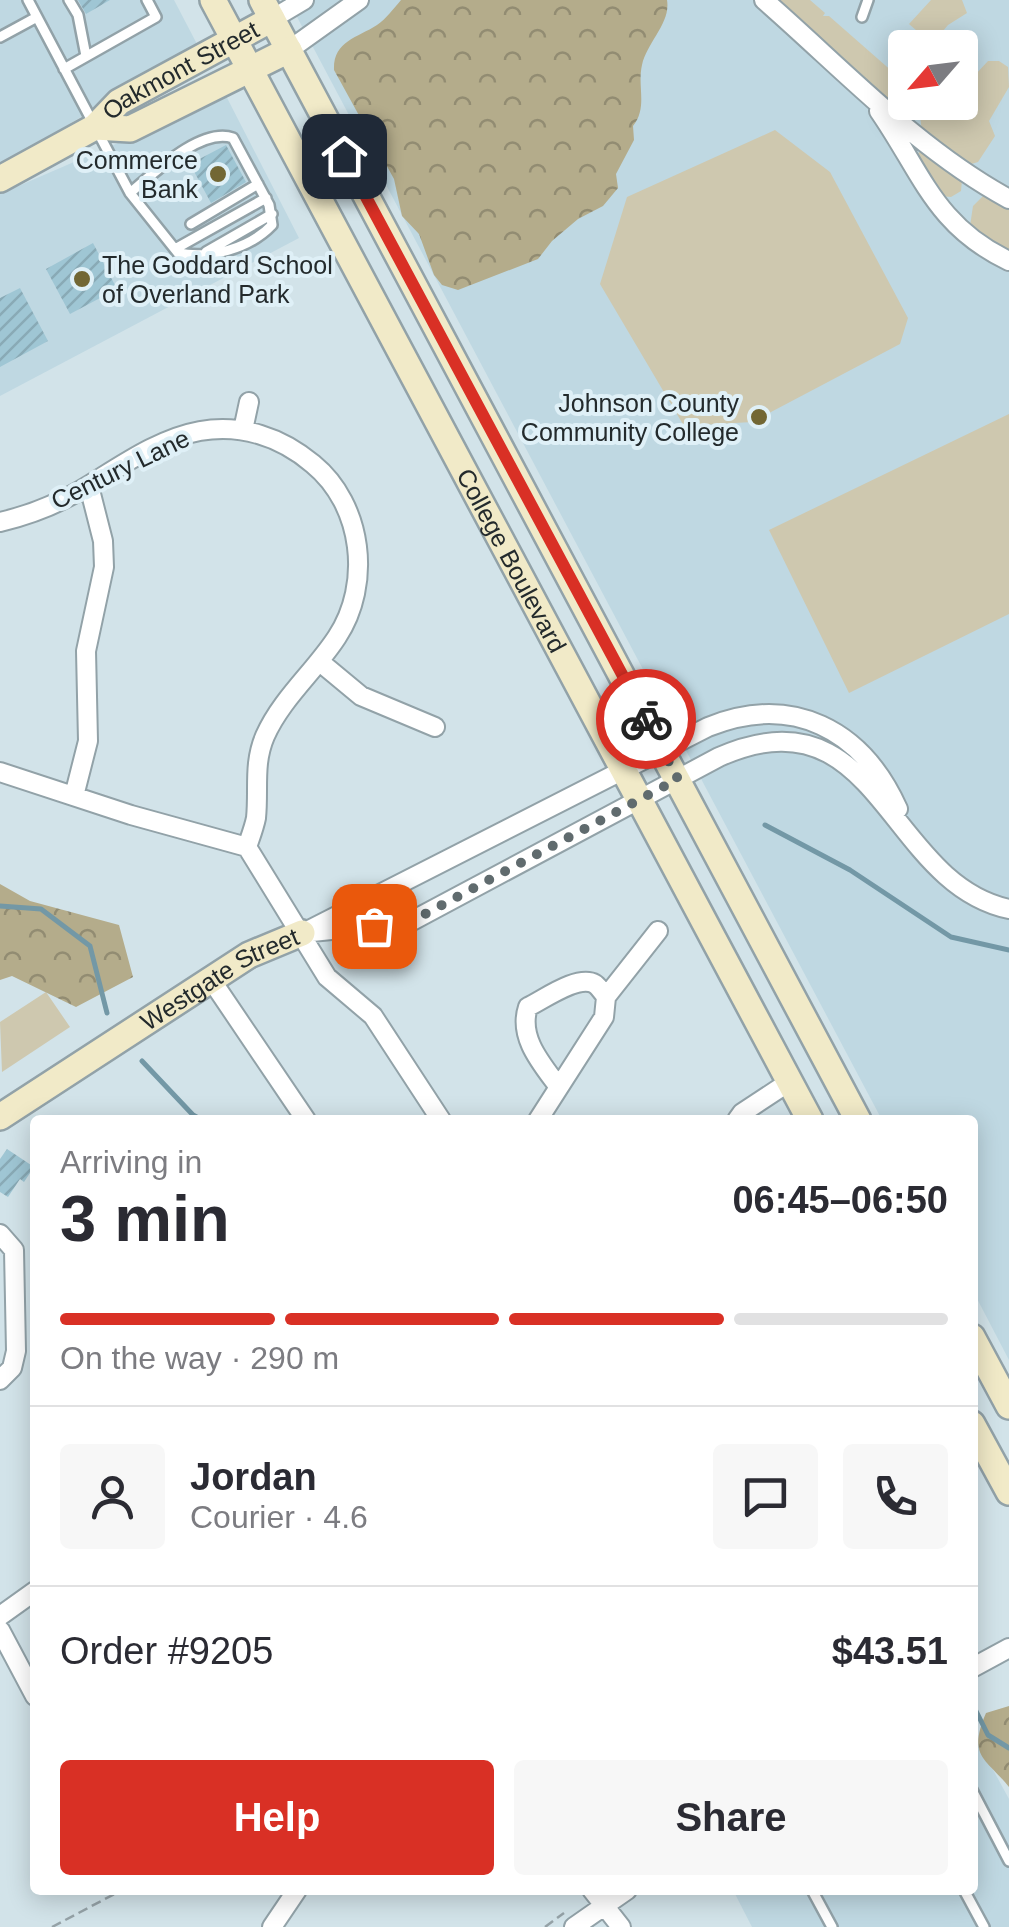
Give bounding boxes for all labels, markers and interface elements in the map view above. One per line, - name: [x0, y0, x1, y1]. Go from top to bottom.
- street label: Oakmont Street: [96, 15, 263, 125]
- north arrow: [888, 30, 978, 120]
- map controls: [888, 30, 978, 120]
- pin: [302, 114, 387, 199]
- icon: home: [317, 129, 372, 184]
- place label: Commerce Bank: [76, 146, 198, 203]
- marker: Commerce Bank: [207, 163, 229, 185]
- place label: The Goddard School of Overland Park: [102, 251, 333, 308]
- marker: The Goddard School of Overland Park: [71, 268, 93, 290]
- place label: Johnson County Community College: [521, 389, 739, 446]
- marker: Johnson County Community College: [748, 406, 770, 428]
- street label: Century Lane: [46, 424, 194, 514]
- street label: College Boulevard: [451, 464, 572, 657]
- courier: [596, 669, 696, 769]
- icon: bike: [619, 692, 674, 747]
- pin: [332, 884, 417, 969]
- icon: bag: [347, 899, 402, 954]
- street label: Westgate Street: [135, 922, 303, 1036]
- text: Arriving in: [60, 1144, 202, 1180]
- text: 06:45–06:50: [732, 1179, 948, 1221]
- text: 3 min: [60, 1182, 230, 1255]
- text: On the way · 290 m: [60, 1340, 339, 1376]
- button: person: [60, 1444, 165, 1549]
- button: chat: [713, 1444, 818, 1549]
- button: phone: [843, 1444, 948, 1549]
- text: Jordan: [190, 1456, 317, 1498]
- text: Courier · 4.6: [190, 1499, 368, 1535]
- text: Order #9205: [60, 1630, 273, 1672]
- text: $43.51: [832, 1630, 948, 1672]
- button: Help: [60, 1760, 494, 1875]
- button: Share: [514, 1760, 948, 1875]

